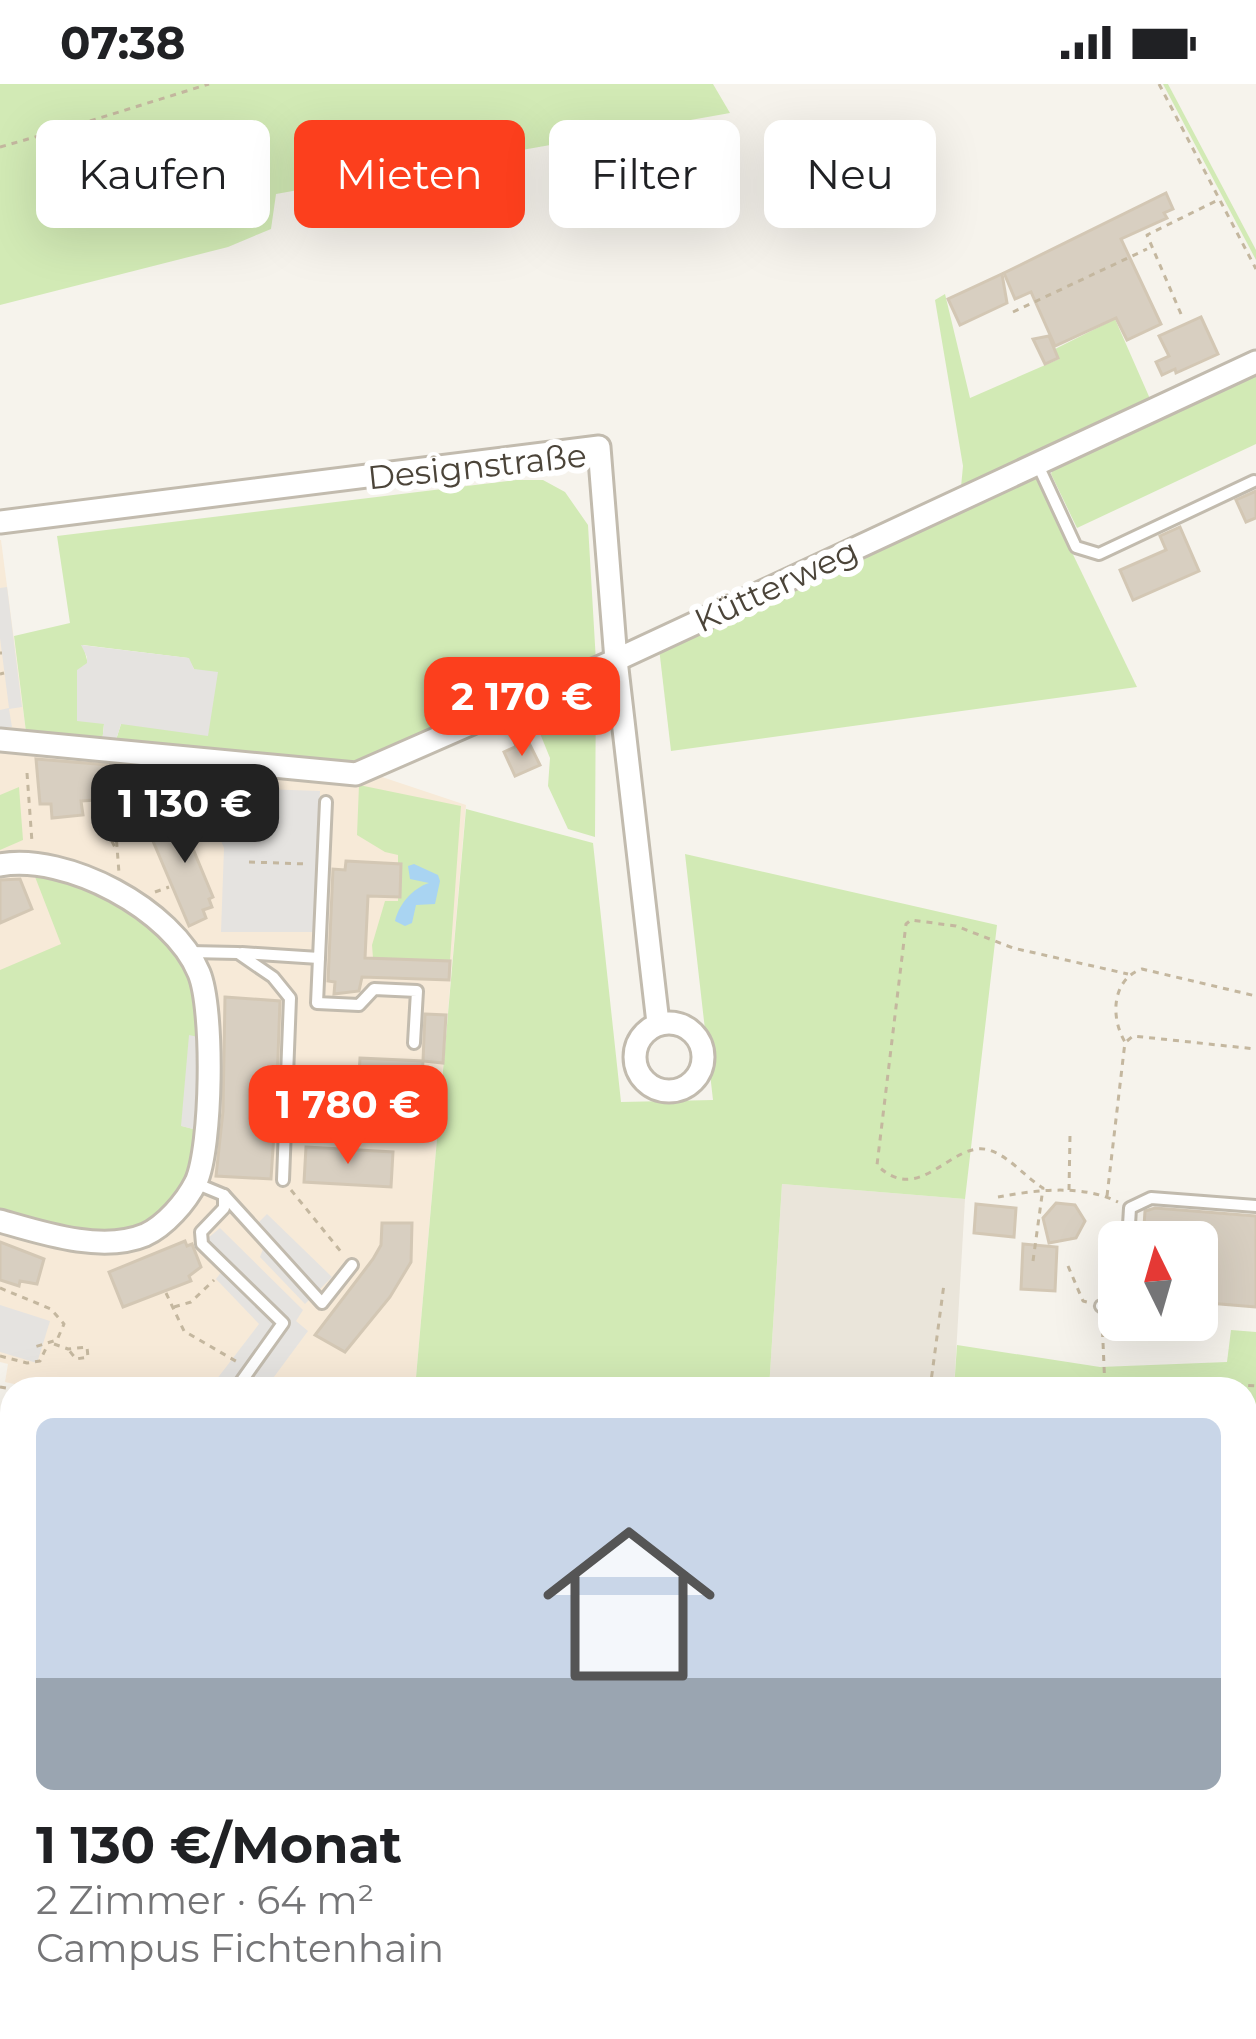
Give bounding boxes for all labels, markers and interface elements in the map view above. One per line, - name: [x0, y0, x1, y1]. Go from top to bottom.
- text: 07:38: [60, 15, 186, 70]
- chip: Kaufen: [36, 120, 270, 228]
- chip: Mieten: [294, 120, 525, 228]
- chip: Filter: [549, 120, 740, 228]
- chip: Neu: [764, 120, 936, 228]
- street label: Designstraße: [366, 435, 588, 497]
- street label: Kütterweg: [688, 530, 864, 640]
- pin: 2 170 €: [411, 657, 633, 759]
- text: 2 170 €: [451, 672, 593, 720]
- pin: 1 130 €: [74, 764, 296, 866]
- text: 1 130 €: [118, 779, 252, 827]
- pin: 1 780 €: [237, 1065, 459, 1167]
- text: 1 780 €: [276, 1080, 420, 1128]
- north arrow: [1098, 1221, 1218, 1341]
- map controls: [1098, 1221, 1218, 1341]
- icon: home: [521, 1496, 737, 1712]
- text: 1 130 €/Monat: [36, 1814, 402, 1876]
- text: 2 Zimmer · 64 m²: [36, 1876, 374, 1924]
- text: Campus Fichtenhain: [36, 1924, 444, 1972]

